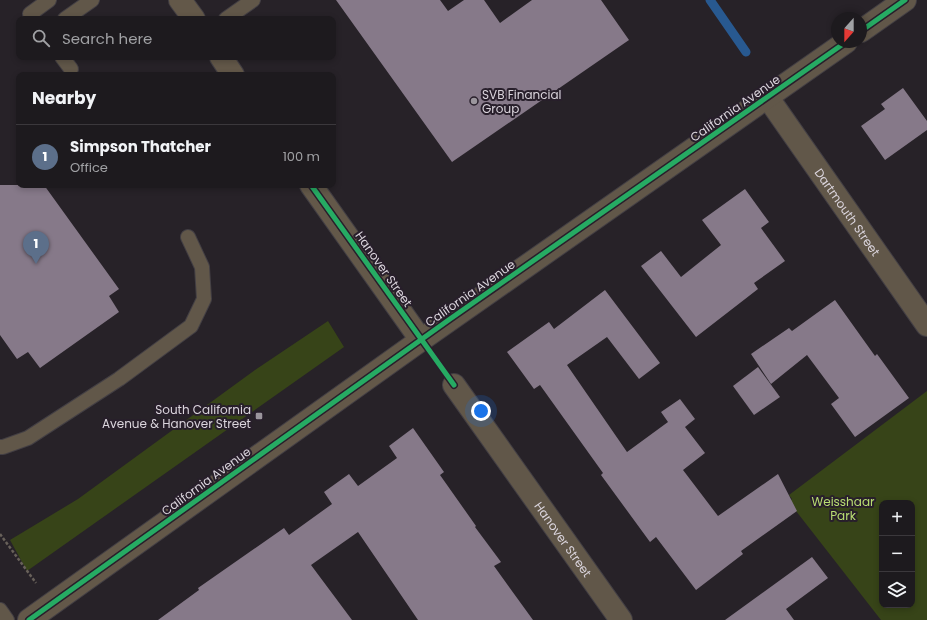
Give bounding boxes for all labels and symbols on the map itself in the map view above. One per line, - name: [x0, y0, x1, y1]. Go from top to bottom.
- north arrow: [831, 12, 867, 48]
- street label: California Avenue: [687, 71, 783, 145]
- place label: SVB Financial Group: [482, 86, 562, 117]
- marker: SVB Financial Group: [469, 96, 479, 106]
- street label: Dartmouth Street: [811, 165, 884, 259]
- street label: Hanover Street: [352, 228, 416, 310]
- pin: 1: [23, 231, 49, 264]
- street label: California Avenue: [422, 256, 518, 330]
- place label: South California Avenue & Hanover Street: [102, 401, 251, 432]
- your location: [471, 401, 491, 421]
- marker: South California Avenue & Hanover Street: [254, 411, 264, 421]
- street label: California Avenue: [158, 443, 254, 519]
- park label: Weisshaar Park: [811, 493, 875, 524]
- street label: Hanover Street: [531, 498, 596, 580]

